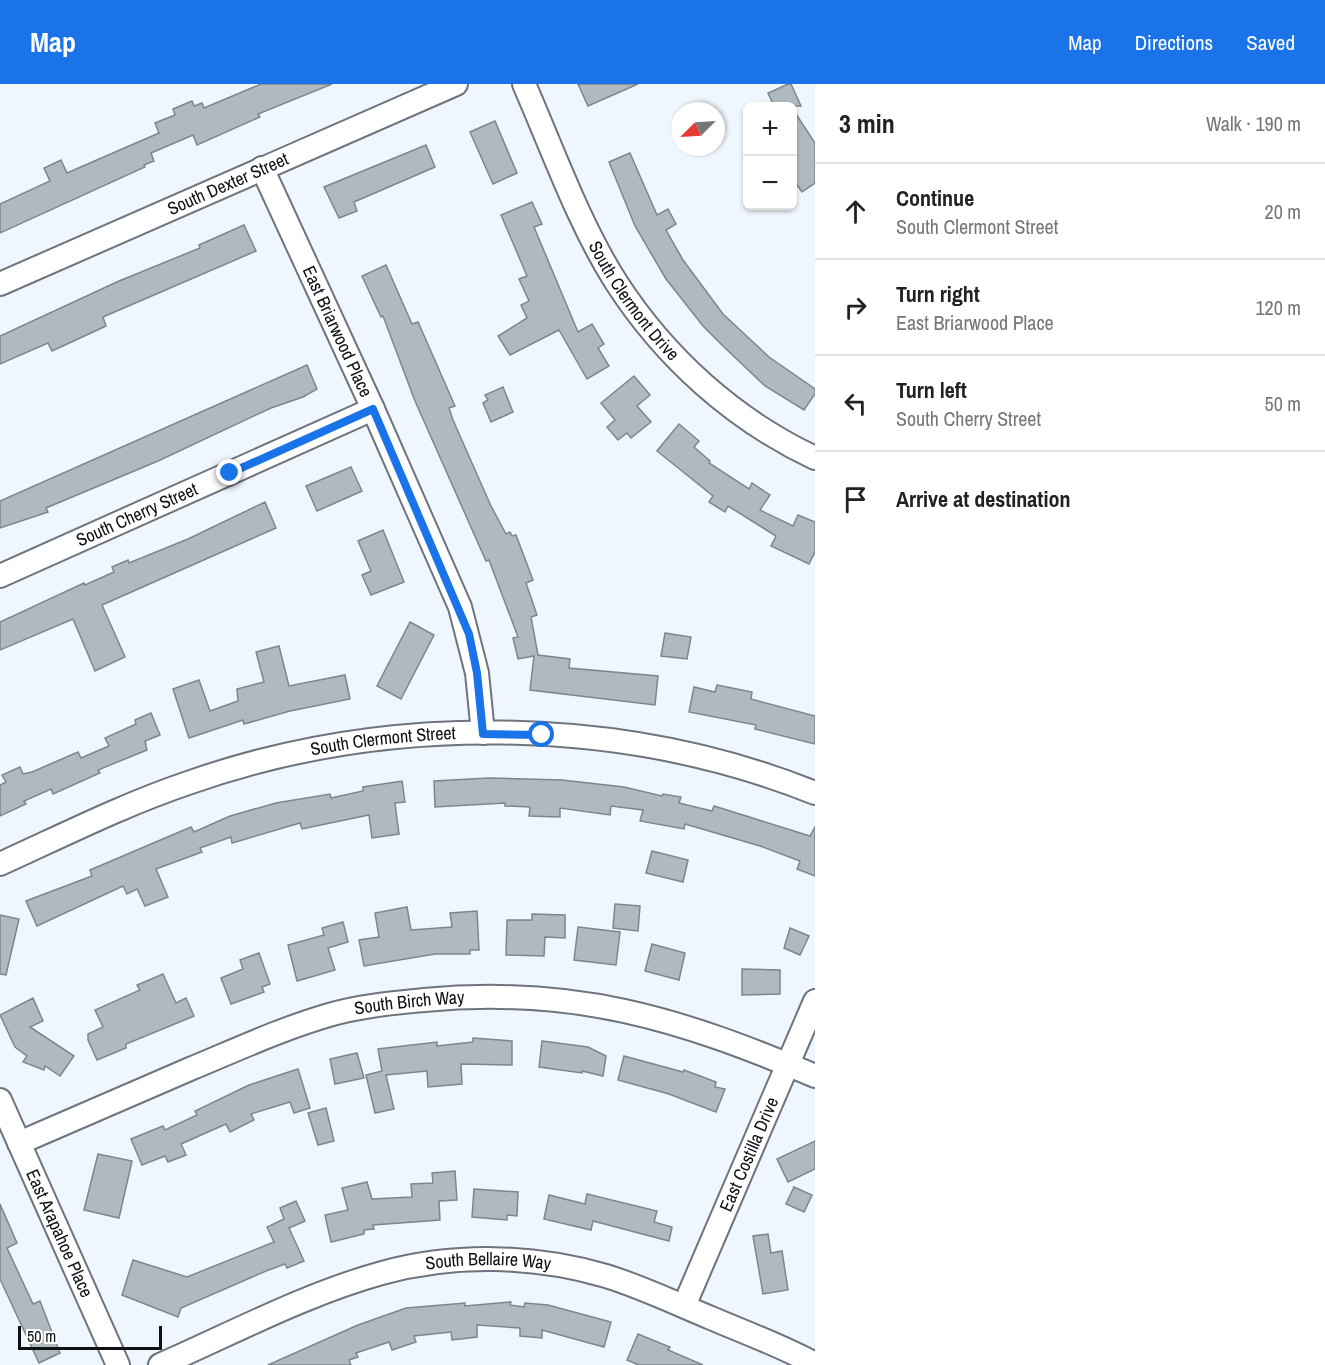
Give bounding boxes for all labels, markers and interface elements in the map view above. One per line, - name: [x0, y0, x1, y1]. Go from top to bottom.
- text: Map: [30, 23, 76, 61]
- text: Map: [1068, 28, 1102, 57]
- text: Directions: [1135, 28, 1213, 57]
- text: Saved: [1246, 28, 1295, 57]
- north arrow: [671, 102, 725, 156]
- map controls: [743, 102, 797, 210]
- button: +: [743, 102, 797, 156]
- text: 3 min: [839, 106, 895, 141]
- text: Walk · 190 m: [1206, 110, 1301, 137]
- street label: South Dexter Street: [163, 146, 292, 221]
- button: −: [743, 156, 797, 210]
- text: Continue: [896, 183, 974, 213]
- icon: ahead: [839, 195, 872, 228]
- text: 20 m: [1265, 198, 1301, 225]
- text: South Clermont Street: [896, 213, 1058, 240]
- street label: South Clermont Drive: [583, 236, 685, 366]
- street label: East Briarwood Place: [297, 262, 379, 401]
- text: Turn right: [896, 279, 980, 309]
- icon: right: [839, 291, 872, 324]
- text: 120 m: [1255, 294, 1301, 321]
- text: East Briarwood Place: [896, 309, 1054, 336]
- text: Turn left: [896, 375, 967, 405]
- icon: left: [839, 387, 872, 420]
- text: 50 m: [1265, 390, 1301, 417]
- text: South Cherry Street: [896, 405, 1041, 432]
- route end: [216, 459, 242, 485]
- street label: South Cherry Street: [72, 476, 201, 552]
- icon: arrive: [839, 483, 872, 516]
- text: Arrive at destination: [896, 484, 1070, 514]
- street label: South Clermont Street: [308, 720, 456, 761]
- route start: [528, 721, 554, 747]
- street label: South Birch Way: [352, 984, 465, 1021]
- street label: East Costilla Drive: [713, 1093, 784, 1215]
- street label: East Arapahoe Place: [20, 1165, 99, 1301]
- street label: South Bellaire Way: [424, 1246, 553, 1276]
- scale bar: [18, 1323, 162, 1350]
- text: 50 m: [27, 1325, 56, 1347]

